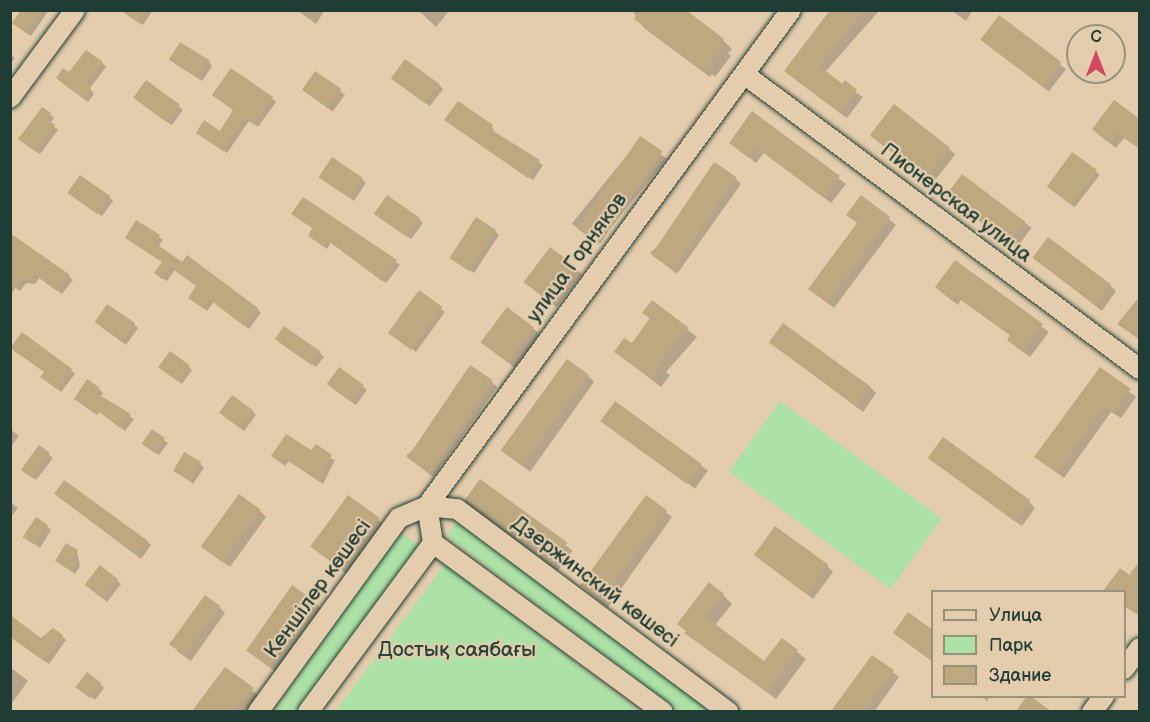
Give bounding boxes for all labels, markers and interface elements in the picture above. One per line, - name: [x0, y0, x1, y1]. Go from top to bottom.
- north arrow: [1066, 24, 1126, 84]
- text: С: [1090, 28, 1102, 47]
- street label: Пионерская улица: [875, 138, 1037, 268]
- street label: улица Горняков: [521, 188, 633, 328]
- street label: Дзержинский көшесі: [506, 511, 684, 653]
- street label: Кеншілер көшесі: [259, 515, 377, 663]
- legend: [931, 590, 1126, 698]
- text: Улица: [989, 605, 1042, 626]
- text: Парк: [989, 635, 1033, 656]
- park label: Достық саябағы: [378, 637, 536, 663]
- text: Здание: [989, 665, 1051, 686]

